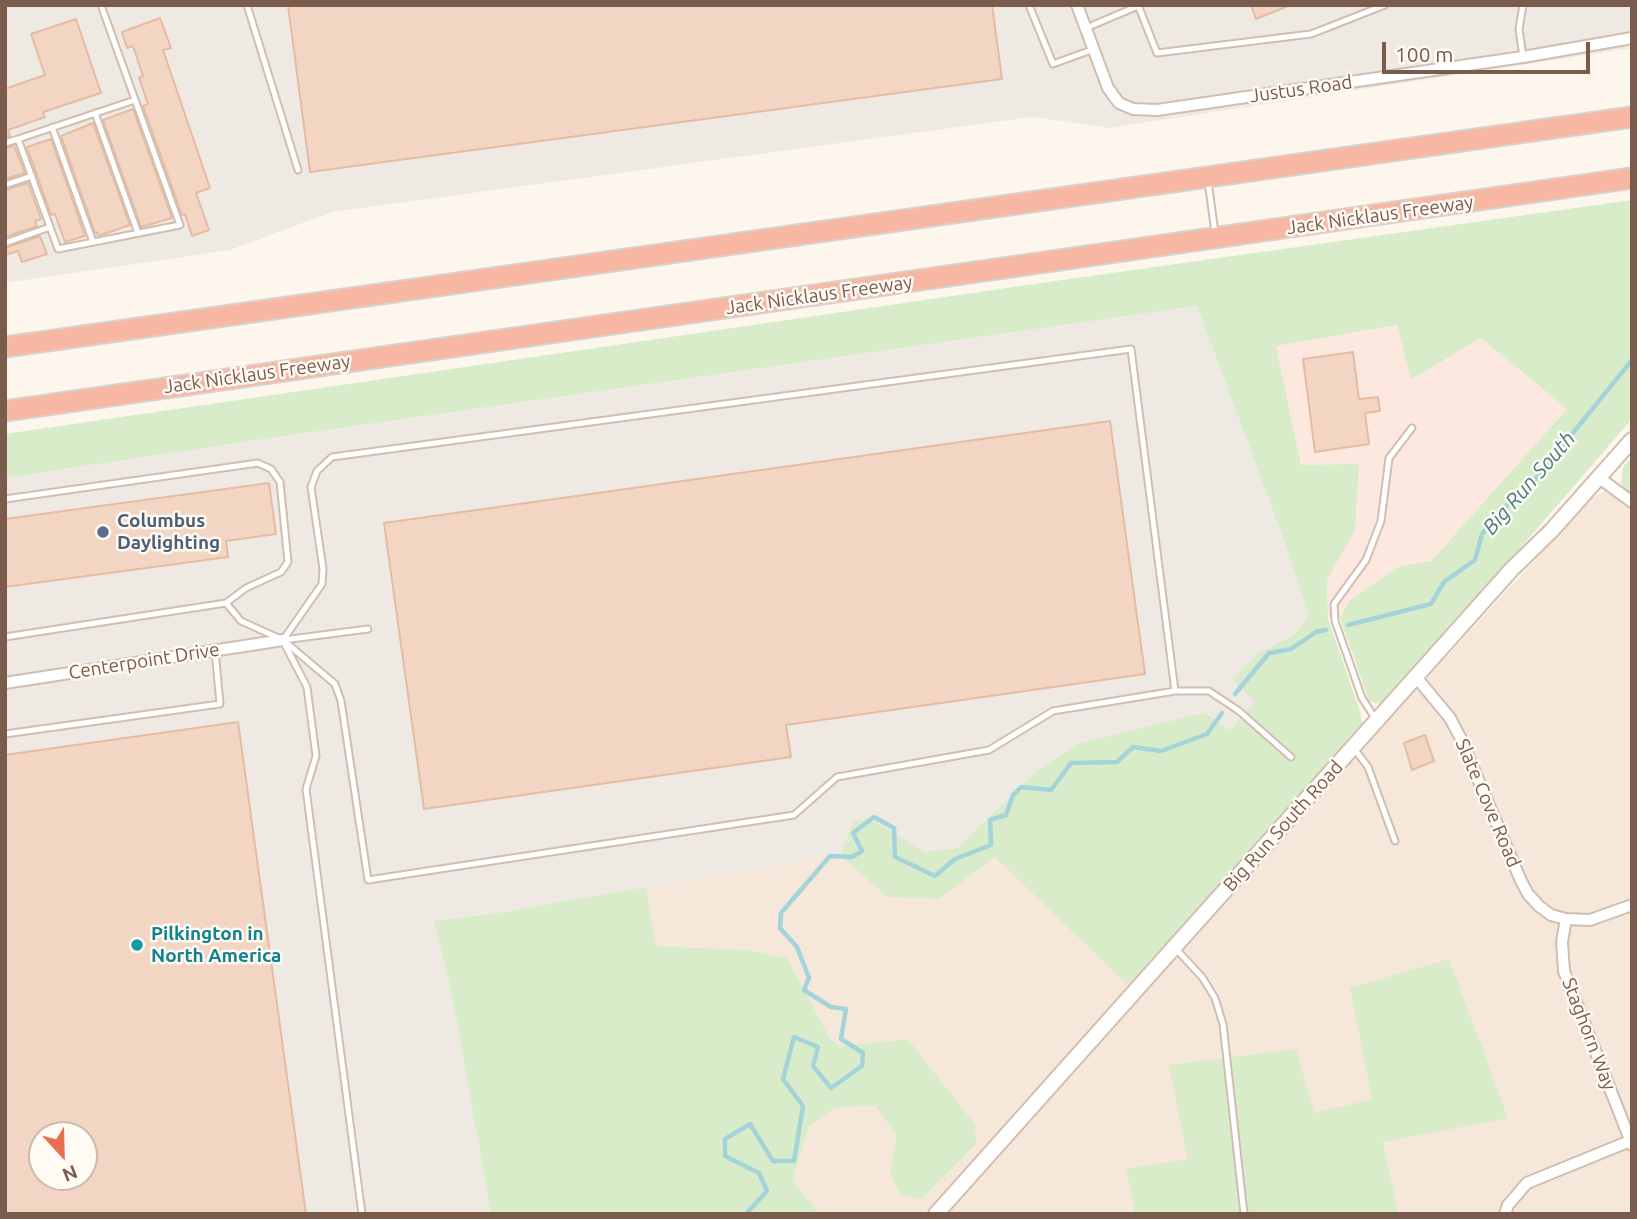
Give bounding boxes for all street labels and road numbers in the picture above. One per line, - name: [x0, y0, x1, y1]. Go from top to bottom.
- street label: Justus Road: [1248, 71, 1354, 107]
- street label: Jack Nicklaus Freeway: [1285, 191, 1475, 239]
- street label: Jack Nicklaus Freeway: [724, 271, 914, 319]
- street label: Jack Nicklaus Freeway: [162, 350, 352, 398]
- street label: Centerpoint Drive: [67, 638, 221, 684]
- street label: Slate Cove Road: [1451, 735, 1525, 871]
- street label: Big Run South Road: [1218, 756, 1348, 896]
- street label: Staghorn Way: [1557, 975, 1621, 1093]

